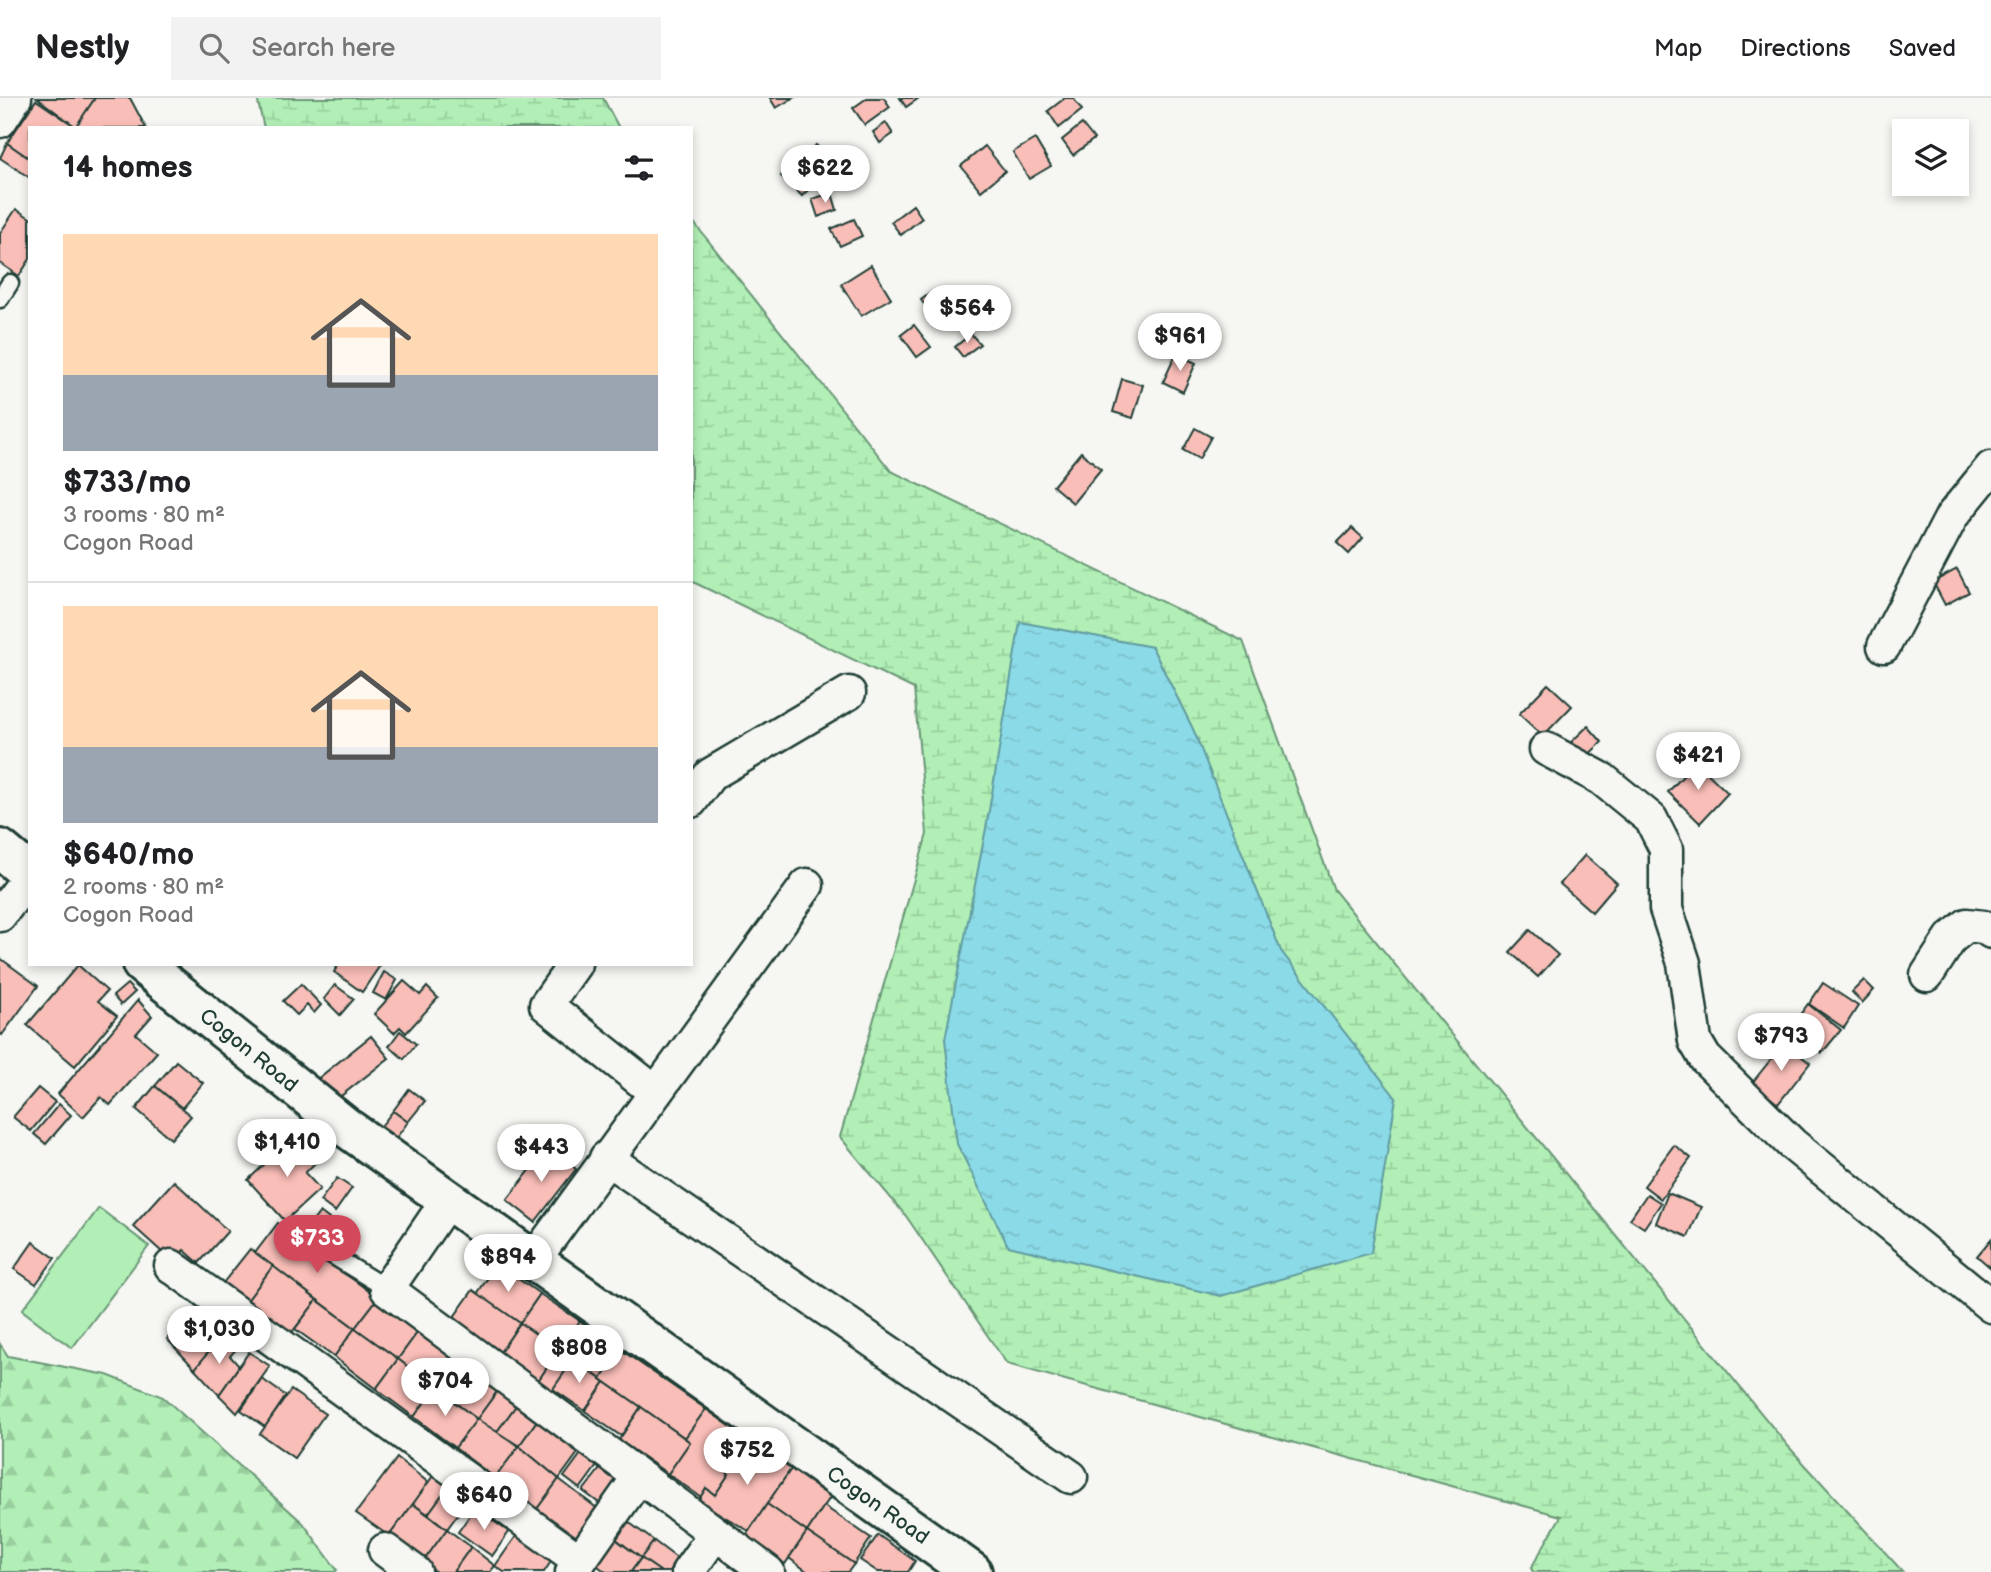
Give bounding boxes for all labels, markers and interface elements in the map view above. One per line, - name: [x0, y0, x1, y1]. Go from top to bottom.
- search box: [171, 17, 661, 80]
- text: Nestly: [35, 28, 129, 68]
- icon: search: [195, 29, 233, 67]
- text: Search here: [251, 33, 395, 64]
- text: Map: [1654, 34, 1702, 63]
- text: Directions: [1740, 34, 1851, 63]
- text: Saved: [1889, 34, 1956, 63]
- map controls: [1892, 119, 1969, 196]
- button: layers: [1892, 119, 1969, 196]
- pin: $622: [784, 146, 866, 205]
- icon: filters: [620, 149, 658, 187]
- text: 14 homes: [63, 150, 192, 186]
- text: $622: [797, 154, 853, 182]
- icon: home: [298, 280, 424, 406]
- pin: $564: [926, 286, 1008, 345]
- text: $564: [939, 294, 995, 322]
- pin: $961: [1139, 314, 1221, 373]
- text: $961: [1154, 322, 1206, 350]
- text: $733/mo: [63, 465, 191, 501]
- text: 3 rooms · 80 m²: [63, 501, 225, 529]
- text: Cogon Road: [63, 529, 194, 557]
- icon: home: [298, 652, 424, 778]
- pin: $421: [1657, 732, 1739, 792]
- text: $421: [1672, 741, 1724, 769]
- text: $640/mo: [63, 837, 194, 873]
- text: 2 rooms · 80 m²: [63, 873, 224, 901]
- text: Cogon Road: [63, 901, 194, 929]
- street label: Cogon Road: [194, 1003, 303, 1098]
- pin: $793: [1740, 1014, 1822, 1073]
- text: $793: [1754, 1022, 1808, 1050]
- pin: $1,410: [230, 1119, 344, 1179]
- pin: $443: [500, 1124, 582, 1184]
- text: $1,410: [253, 1128, 321, 1156]
- text: $443: [513, 1133, 569, 1161]
- pin: $733: [276, 1216, 358, 1275]
- text: $733: [290, 1224, 344, 1252]
- pin: $894: [467, 1234, 549, 1294]
- text: $894: [480, 1243, 536, 1271]
- pin: $1,030: [162, 1306, 276, 1366]
- text: $1,030: [183, 1315, 255, 1343]
- pin: $808: [538, 1326, 620, 1385]
- text: $808: [550, 1334, 608, 1362]
- pin: $704: [404, 1358, 486, 1418]
- text: $704: [417, 1367, 473, 1395]
- pin: $752: [706, 1428, 788, 1487]
- text: $752: [720, 1436, 774, 1464]
- street label: Cogon Road: [822, 1461, 934, 1550]
- pin: $640: [443, 1472, 525, 1532]
- text: $640: [456, 1481, 512, 1509]

